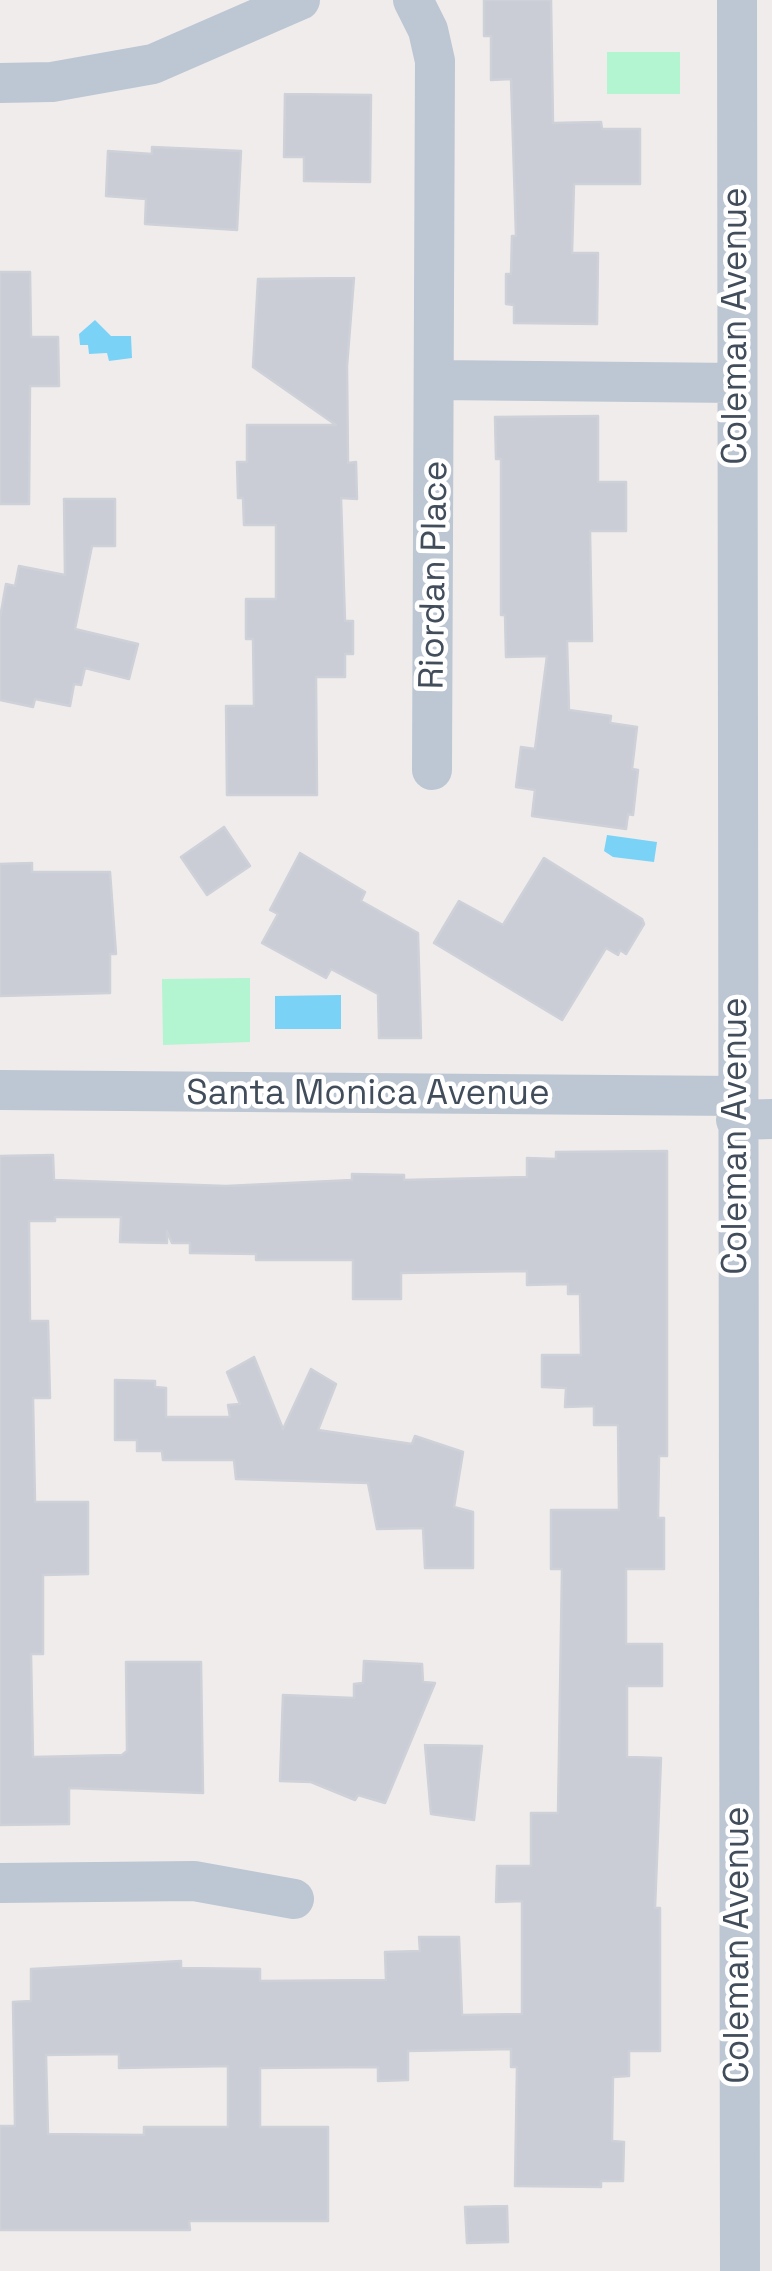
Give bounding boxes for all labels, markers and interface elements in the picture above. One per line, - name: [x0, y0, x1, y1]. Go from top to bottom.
- street label: Coleman Avenue: [716, 187, 758, 465]
- street label: Riordan Place: [412, 460, 458, 690]
- street label: Coleman Avenue: [716, 997, 758, 1275]
- street label: Santa Monica Avenue: [186, 1074, 550, 1116]
- street label: Coleman Avenue: [718, 1806, 760, 2084]

